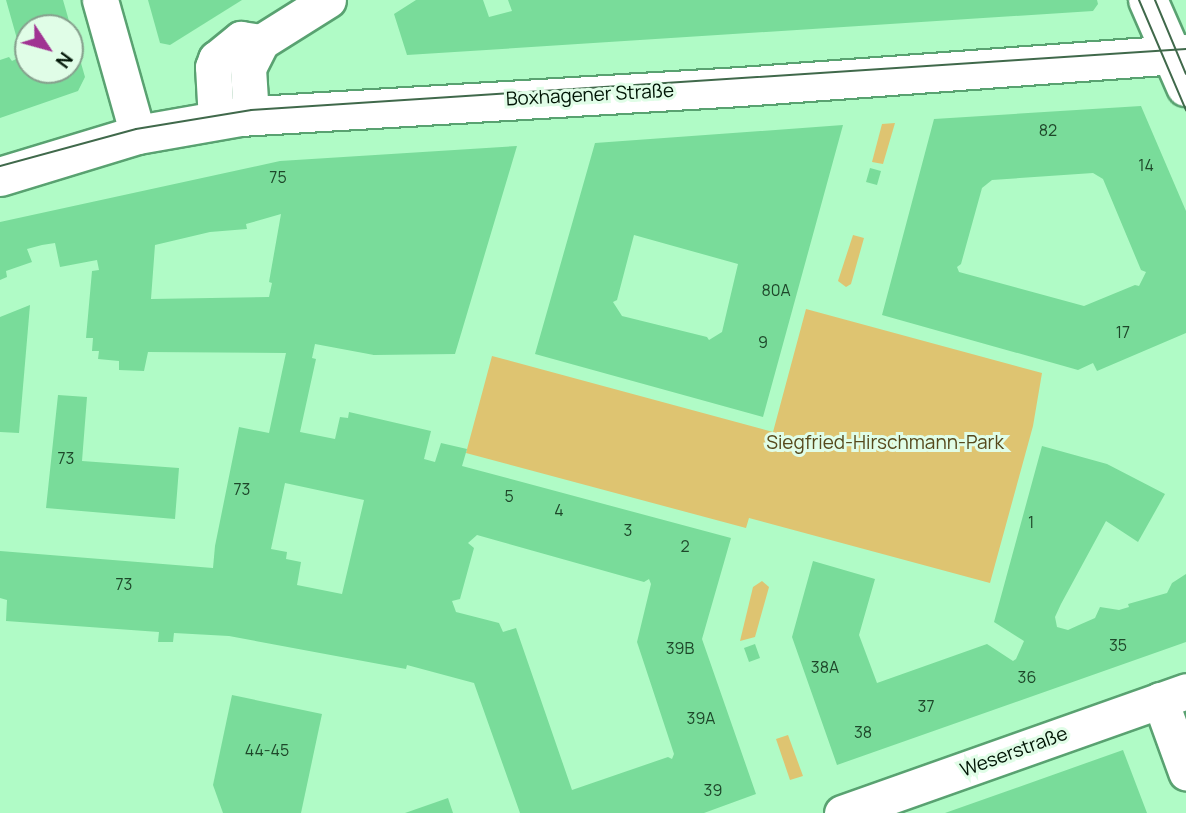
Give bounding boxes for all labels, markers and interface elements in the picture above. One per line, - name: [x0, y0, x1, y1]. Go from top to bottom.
- north arrow: [14, 14, 84, 84]
- text: N: [50, 47, 79, 73]
- street label: Boxhagener Straße: [505, 79, 675, 111]
- house number: 82: [1039, 120, 1057, 140]
- house number: 14: [1138, 155, 1154, 175]
- house number: 75: [269, 167, 287, 187]
- house number: 80A: [761, 280, 791, 300]
- house number: 17: [1116, 322, 1130, 342]
- house number: 9: [758, 332, 768, 352]
- park label: Siegfried-Hirschmann-Park: [766, 432, 1004, 454]
- house number: 73: [58, 448, 74, 468]
- house number: 73: [234, 479, 250, 499]
- house number: 5: [504, 486, 514, 506]
- house number: 4: [554, 500, 564, 520]
- house number: 1: [1028, 512, 1034, 532]
- house number: 3: [624, 520, 632, 540]
- house number: 2: [680, 536, 690, 556]
- house number: 73: [116, 574, 132, 594]
- house number: 35: [1109, 635, 1127, 655]
- house number: 39B: [666, 638, 694, 658]
- house number: 38A: [811, 657, 839, 677]
- house number: 36: [1018, 667, 1036, 687]
- house number: 37: [918, 696, 934, 716]
- house number: 39A: [687, 708, 715, 728]
- house number: 38: [854, 722, 872, 742]
- street label: Weserstraße: [957, 722, 1071, 782]
- house number: 44-45: [245, 740, 289, 760]
- house number: 39: [704, 780, 722, 800]

